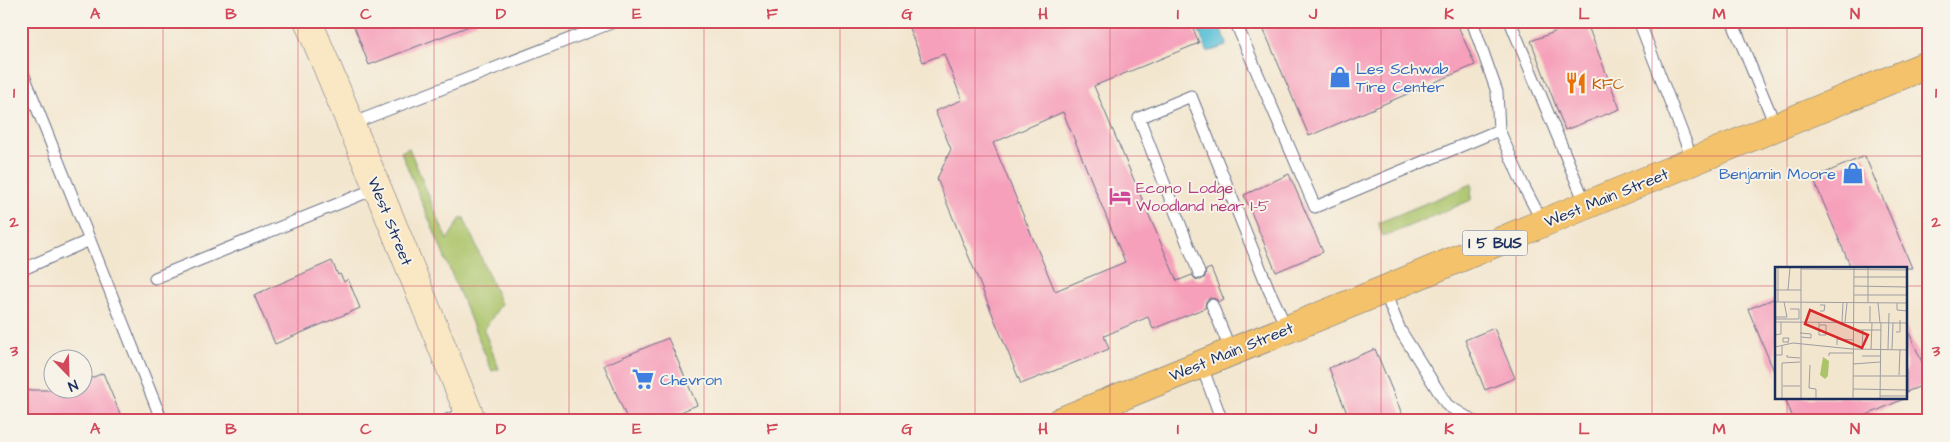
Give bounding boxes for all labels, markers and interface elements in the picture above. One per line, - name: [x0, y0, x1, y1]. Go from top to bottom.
- text: A: [90, 3, 101, 25]
- text: B: [225, 3, 237, 25]
- text: C: [360, 3, 372, 25]
- text: D: [496, 3, 507, 25]
- text: E: [632, 3, 642, 25]
- text: F: [766, 3, 778, 25]
- text: G: [901, 3, 913, 25]
- text: H: [1038, 3, 1048, 25]
- text: I: [1177, 3, 1179, 25]
- text: J: [1308, 3, 1318, 25]
- text: K: [1444, 3, 1454, 25]
- text: L: [1578, 3, 1590, 25]
- text: M: [1712, 3, 1726, 25]
- text: N: [1850, 3, 1860, 25]
- place label: Les Schwab Tire Center: [1356, 58, 1449, 98]
- shop icon: Les Schwab Tire Center: [1327, 64, 1353, 90]
- restaurant icon: KFC: [1563, 70, 1589, 96]
- place label: KFC: [1592, 73, 1624, 95]
- text: 1: [13, 82, 16, 104]
- text: 1: [1935, 82, 1938, 104]
- shop icon: Benjamin Moore: [1840, 160, 1866, 186]
- street label: West Main Street: [1541, 163, 1672, 233]
- place label: Benjamin Moore: [1719, 163, 1836, 185]
- street label: West Street: [362, 174, 418, 270]
- place label: Econo Lodge Woodland near I-5: [1136, 177, 1270, 217]
- hotel icon: Econo Lodge Woodland near I-5: [1107, 183, 1133, 209]
- text: 2: [8, 211, 19, 233]
- text: 2: [1930, 211, 1941, 233]
- road number: I 5 BUS: [1462, 230, 1528, 256]
- inset map: [1775, 267, 1908, 400]
- street label: West Main Street: [1166, 317, 1297, 387]
- text: 3: [9, 340, 19, 362]
- text: 3: [1931, 340, 1941, 362]
- north arrow: [42, 350, 92, 400]
- supermarket icon: Chevron: [630, 366, 656, 392]
- place label: Chevron: [660, 369, 722, 391]
- text: N: [65, 374, 81, 396]
- text: A: [90, 418, 101, 440]
- text: B: [225, 418, 237, 440]
- text: C: [360, 418, 372, 440]
- text: D: [496, 418, 507, 440]
- text: E: [632, 418, 642, 440]
- text: F: [766, 418, 778, 440]
- text: G: [901, 418, 913, 440]
- text: H: [1038, 418, 1048, 440]
- text: I: [1177, 418, 1179, 440]
- text: J: [1308, 418, 1318, 440]
- text: K: [1444, 418, 1454, 440]
- text: L: [1578, 418, 1590, 440]
- text: M: [1712, 418, 1726, 440]
- text: N: [1850, 418, 1860, 440]

